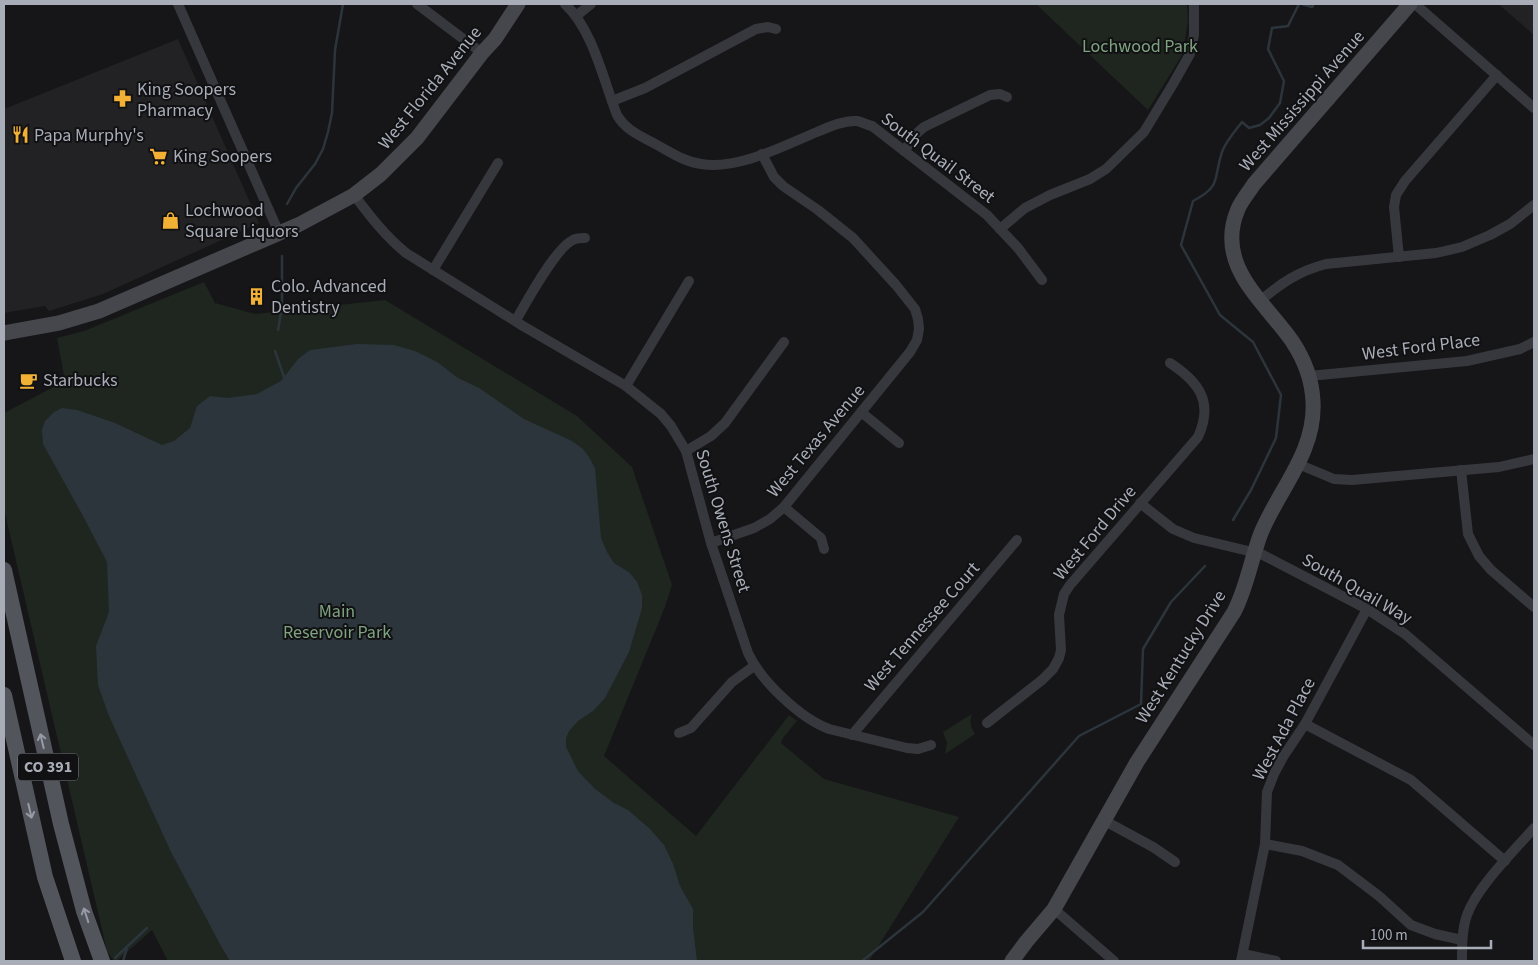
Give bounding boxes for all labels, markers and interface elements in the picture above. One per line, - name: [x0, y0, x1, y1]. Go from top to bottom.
- street label: West Florida Avenue: [372, 21, 488, 155]
- street label: West Mississippi Avenue: [1234, 25, 1371, 177]
- park label: Lochwood Park: [1082, 34, 1198, 59]
- place label: King Soopers Pharmacy: [137, 77, 236, 123]
- pharmacy icon: King Soopers Pharmacy: [113, 89, 133, 109]
- street label: South Quail Street: [876, 107, 1000, 209]
- place label: Papa Murphy's: [34, 123, 144, 148]
- restaurant icon: Papa Murphy's: [10, 125, 30, 145]
- place label: King Soopers: [173, 144, 272, 169]
- supermarket icon: King Soopers: [149, 146, 169, 166]
- place label: Lochwood Square Liquors: [185, 198, 299, 244]
- shop icon: Lochwood Square Liquors: [161, 210, 181, 230]
- place label: Colo. Advanced Dentistry: [271, 274, 387, 320]
- building icon: Colo. Advanced Dentistry: [247, 286, 267, 306]
- street label: West Ford Place: [1361, 327, 1481, 367]
- place label: Starbucks: [43, 368, 118, 393]
- cafe icon: Starbucks: [19, 370, 39, 390]
- street label: West Texas Avenue: [761, 379, 871, 503]
- street label: South Owens Street: [689, 446, 757, 596]
- street label: West Ford Drive: [1048, 480, 1142, 586]
- street label: South Quail Way: [1297, 547, 1417, 631]
- street label: West Tennessee Court: [859, 557, 985, 697]
- street label: West Kentucky Drive: [1130, 585, 1232, 729]
- park label: Main Reservoir Park: [283, 599, 391, 645]
- street label: West Ada Place: [1246, 673, 1322, 785]
- one-way arrow: [37, 733, 46, 749]
- road number: CO 391: [18, 754, 78, 780]
- one-way arrow: [26, 803, 35, 819]
- one-way arrow: [80, 908, 90, 924]
- scale bar: [1363, 918, 1490, 950]
- text: 100 m: [1370, 925, 1408, 946]

